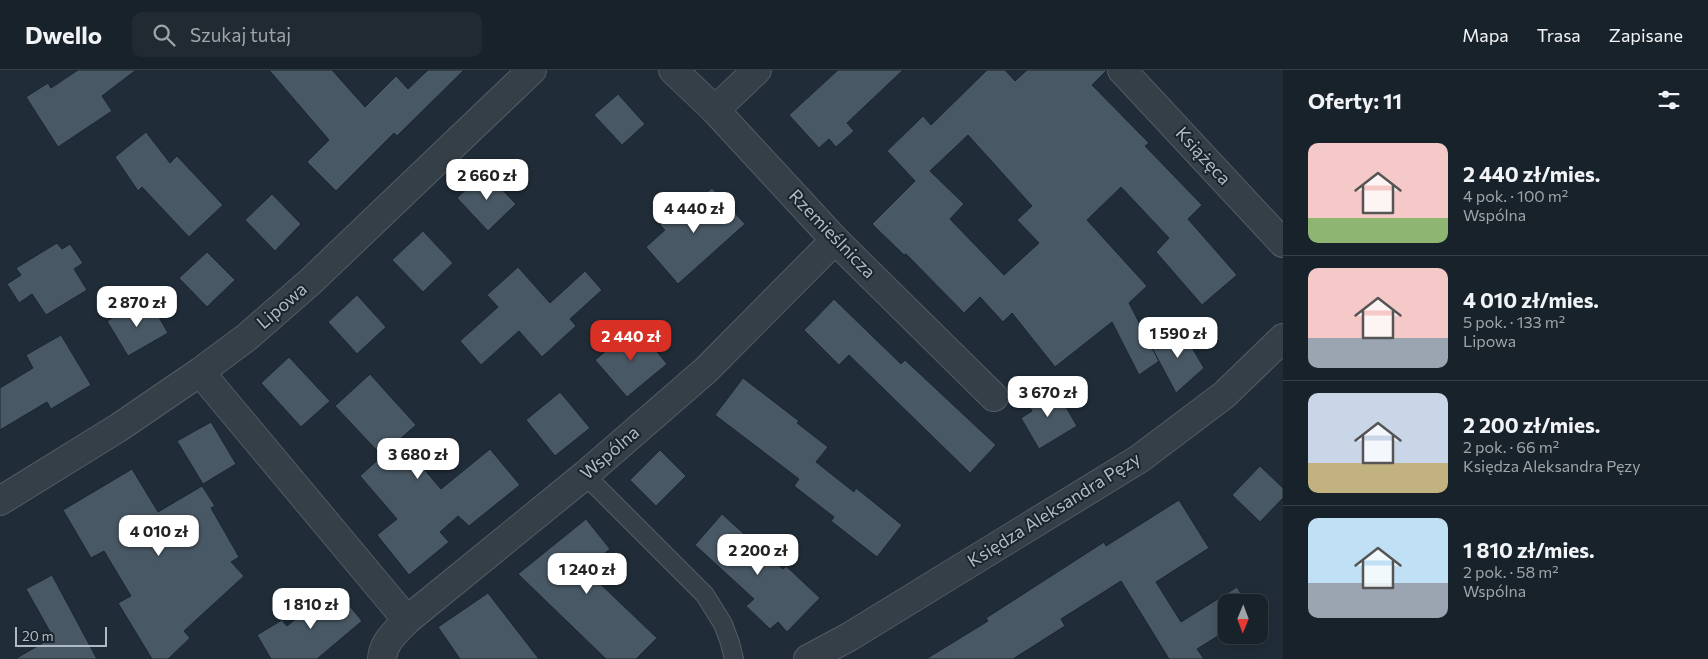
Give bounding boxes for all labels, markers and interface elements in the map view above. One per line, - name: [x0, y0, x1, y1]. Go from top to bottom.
- search box: [132, 12, 482, 57]
- text: Dwello: [25, 20, 102, 49]
- icon: search: [150, 21, 178, 49]
- text: Szukaj tutaj: [190, 23, 291, 46]
- text: Mapa: [1462, 24, 1509, 46]
- text: Trasa: [1537, 24, 1581, 46]
- text: Zapisane: [1609, 24, 1683, 46]
- icon: filters: [1655, 86, 1683, 114]
- text: Oferty: 11: [1308, 88, 1402, 113]
- street label: Książęca: [1171, 122, 1236, 189]
- pin: 2 660 zł: [435, 158, 539, 201]
- text: 2 440 zł/mies.: [1463, 161, 1600, 186]
- icon: home: [1348, 163, 1408, 223]
- text: 2 660 zł: [457, 165, 517, 184]
- street label: Rzemieślnicza: [785, 184, 881, 282]
- text: 4 pok. · 100 m²: [1463, 186, 1568, 205]
- pin: 4 440 zł: [642, 191, 746, 234]
- text: 4 440 zł: [664, 198, 724, 217]
- text: Wspólna: [1463, 205, 1526, 224]
- street label: Lipowa: [252, 277, 311, 333]
- pin: 2 870 zł: [85, 286, 189, 328]
- text: 4 010 zł/mies.: [1463, 287, 1599, 312]
- icon: home: [1348, 288, 1408, 348]
- text: 2 870 zł: [108, 292, 166, 311]
- text: 5 pok. · 133 m²: [1463, 312, 1565, 331]
- pin: 1 590 zł: [1126, 316, 1230, 359]
- pin: 2 440 zł: [579, 320, 683, 362]
- text: 1 590 zł: [1149, 323, 1207, 342]
- text: 2 440 zł: [601, 326, 661, 345]
- text: Lipowa: [1463, 331, 1516, 350]
- pin: 3 670 zł: [996, 376, 1100, 418]
- text: 3 670 zł: [1019, 382, 1077, 401]
- text: 2 200 zł/mies.: [1463, 412, 1600, 437]
- icon: home: [1348, 413, 1408, 473]
- street label: Wspólna: [575, 421, 643, 484]
- text: 2 pok. · 66 m²: [1463, 437, 1559, 456]
- pin: 3 680 zł: [366, 438, 470, 480]
- text: 3 680 zł: [388, 444, 448, 463]
- street label: Księdza Aleksandra Pęzy: [963, 447, 1144, 571]
- text: Księdza Aleksandra Pęzy: [1463, 456, 1641, 475]
- pin: 4 010 zł: [107, 514, 211, 557]
- text: 4 010 zł: [130, 521, 188, 540]
- pin: 2 200 zł: [706, 534, 810, 576]
- text: 1 810 zł/mies.: [1463, 537, 1595, 562]
- icon: home: [1348, 538, 1408, 598]
- text: 2 200 zł: [728, 540, 788, 559]
- pin: 1 240 zł: [535, 552, 639, 595]
- text: 1 240 zł: [559, 559, 615, 578]
- text: 2 pok. · 58 m²: [1463, 562, 1559, 581]
- text: Wspólna: [1463, 581, 1526, 600]
- pin: 1 810 zł: [259, 588, 363, 630]
- text: 1 810 zł: [283, 594, 339, 613]
- north arrow: [1218, 594, 1268, 644]
- map controls: [1218, 594, 1268, 644]
- scale bar: [15, 624, 108, 647]
- text: 20 m: [22, 627, 54, 644]

